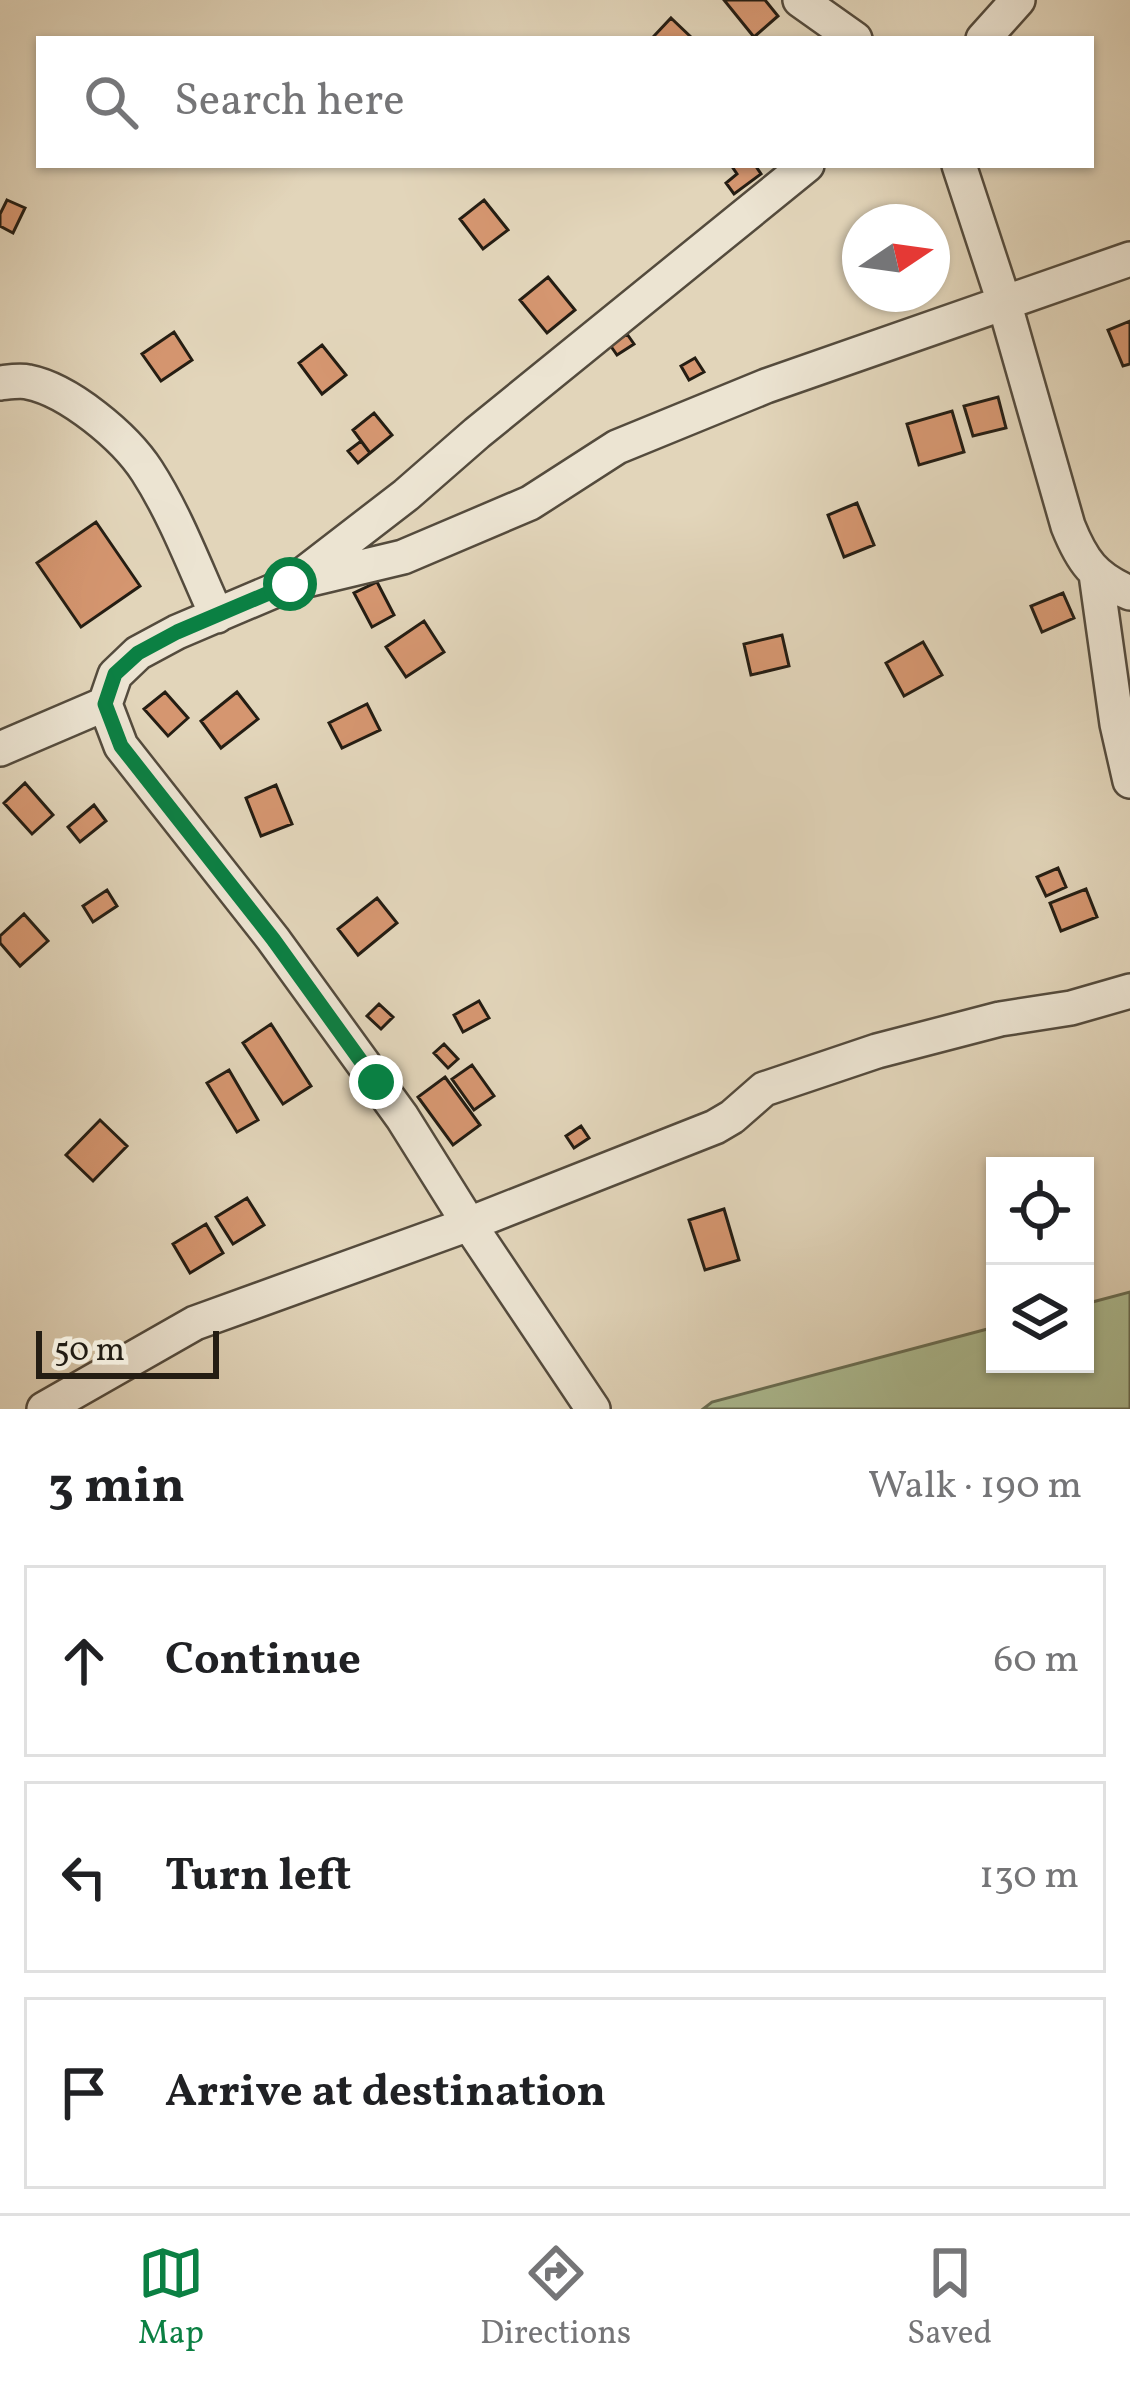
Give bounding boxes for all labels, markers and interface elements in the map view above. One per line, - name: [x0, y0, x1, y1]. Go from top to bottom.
- search box: [36, 36, 1094, 168]
- icon: search: [78, 69, 144, 135]
- text: Search here: [174, 71, 405, 134]
- north arrow: [842, 204, 950, 312]
- route start: [263, 557, 317, 611]
- route end: [349, 1055, 403, 1109]
- map controls: [986, 1157, 1094, 1373]
- button: locate: [986, 1157, 1094, 1265]
- button: layers: [986, 1265, 1094, 1373]
- scale bar: [36, 1325, 219, 1378]
- text: 50 m: [54, 1329, 125, 1375]
- text: 3 min: [48, 1452, 185, 1523]
- text: Walk · 190 m: [868, 1460, 1082, 1514]
- icon: ahead: [51, 1628, 117, 1694]
- text: Continue: [165, 1630, 361, 1693]
- text: 60 m: [994, 1634, 1079, 1688]
- icon: left: [51, 1844, 117, 1910]
- text: Turn left: [165, 1846, 351, 1909]
- text: 130 m: [979, 1850, 1079, 1904]
- icon: arrive: [51, 2060, 117, 2126]
- text: Arrive at destination: [165, 2062, 606, 2125]
- tab: Map: [138, 2240, 204, 2358]
- tab: Directions: [480, 2240, 631, 2358]
- tab: Saved: [907, 2240, 992, 2358]

